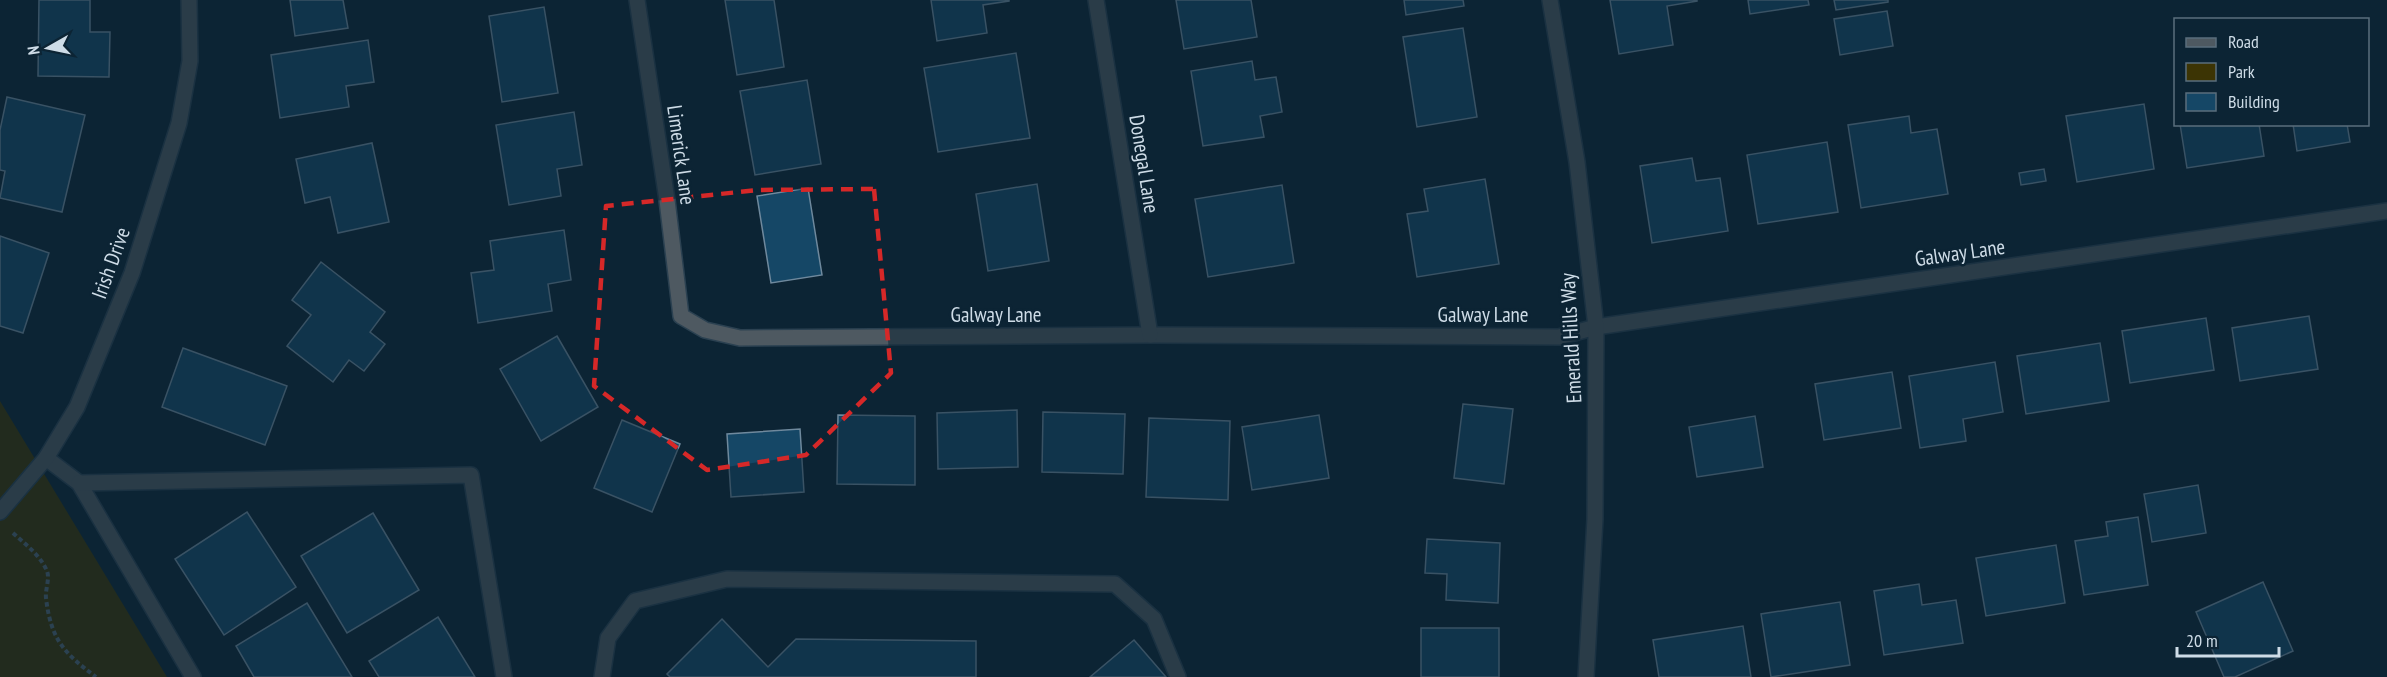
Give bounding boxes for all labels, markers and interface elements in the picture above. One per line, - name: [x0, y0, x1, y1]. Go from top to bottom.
- north arrow: [18, 18, 78, 78]
- legend: [2174, 18, 2369, 126]
- text: Road: [2228, 30, 2259, 53]
- text: N: [23, 45, 44, 56]
- text: Park: [2228, 60, 2255, 83]
- text: Building: [2228, 90, 2280, 113]
- street label: Limerick Lane: [661, 103, 702, 206]
- street label: Donegal Lane: [1123, 113, 1166, 215]
- street label: Irish Drive: [85, 223, 136, 302]
- street label: Galway Lane: [1913, 233, 2007, 272]
- street label: Emerald Hills Way: [1554, 272, 1587, 404]
- street label: Galway Lane: [951, 301, 1041, 328]
- street label: Galway Lane: [1438, 301, 1528, 328]
- scale bar: [2177, 620, 2279, 658]
- text: 20 m: [2186, 629, 2218, 652]

